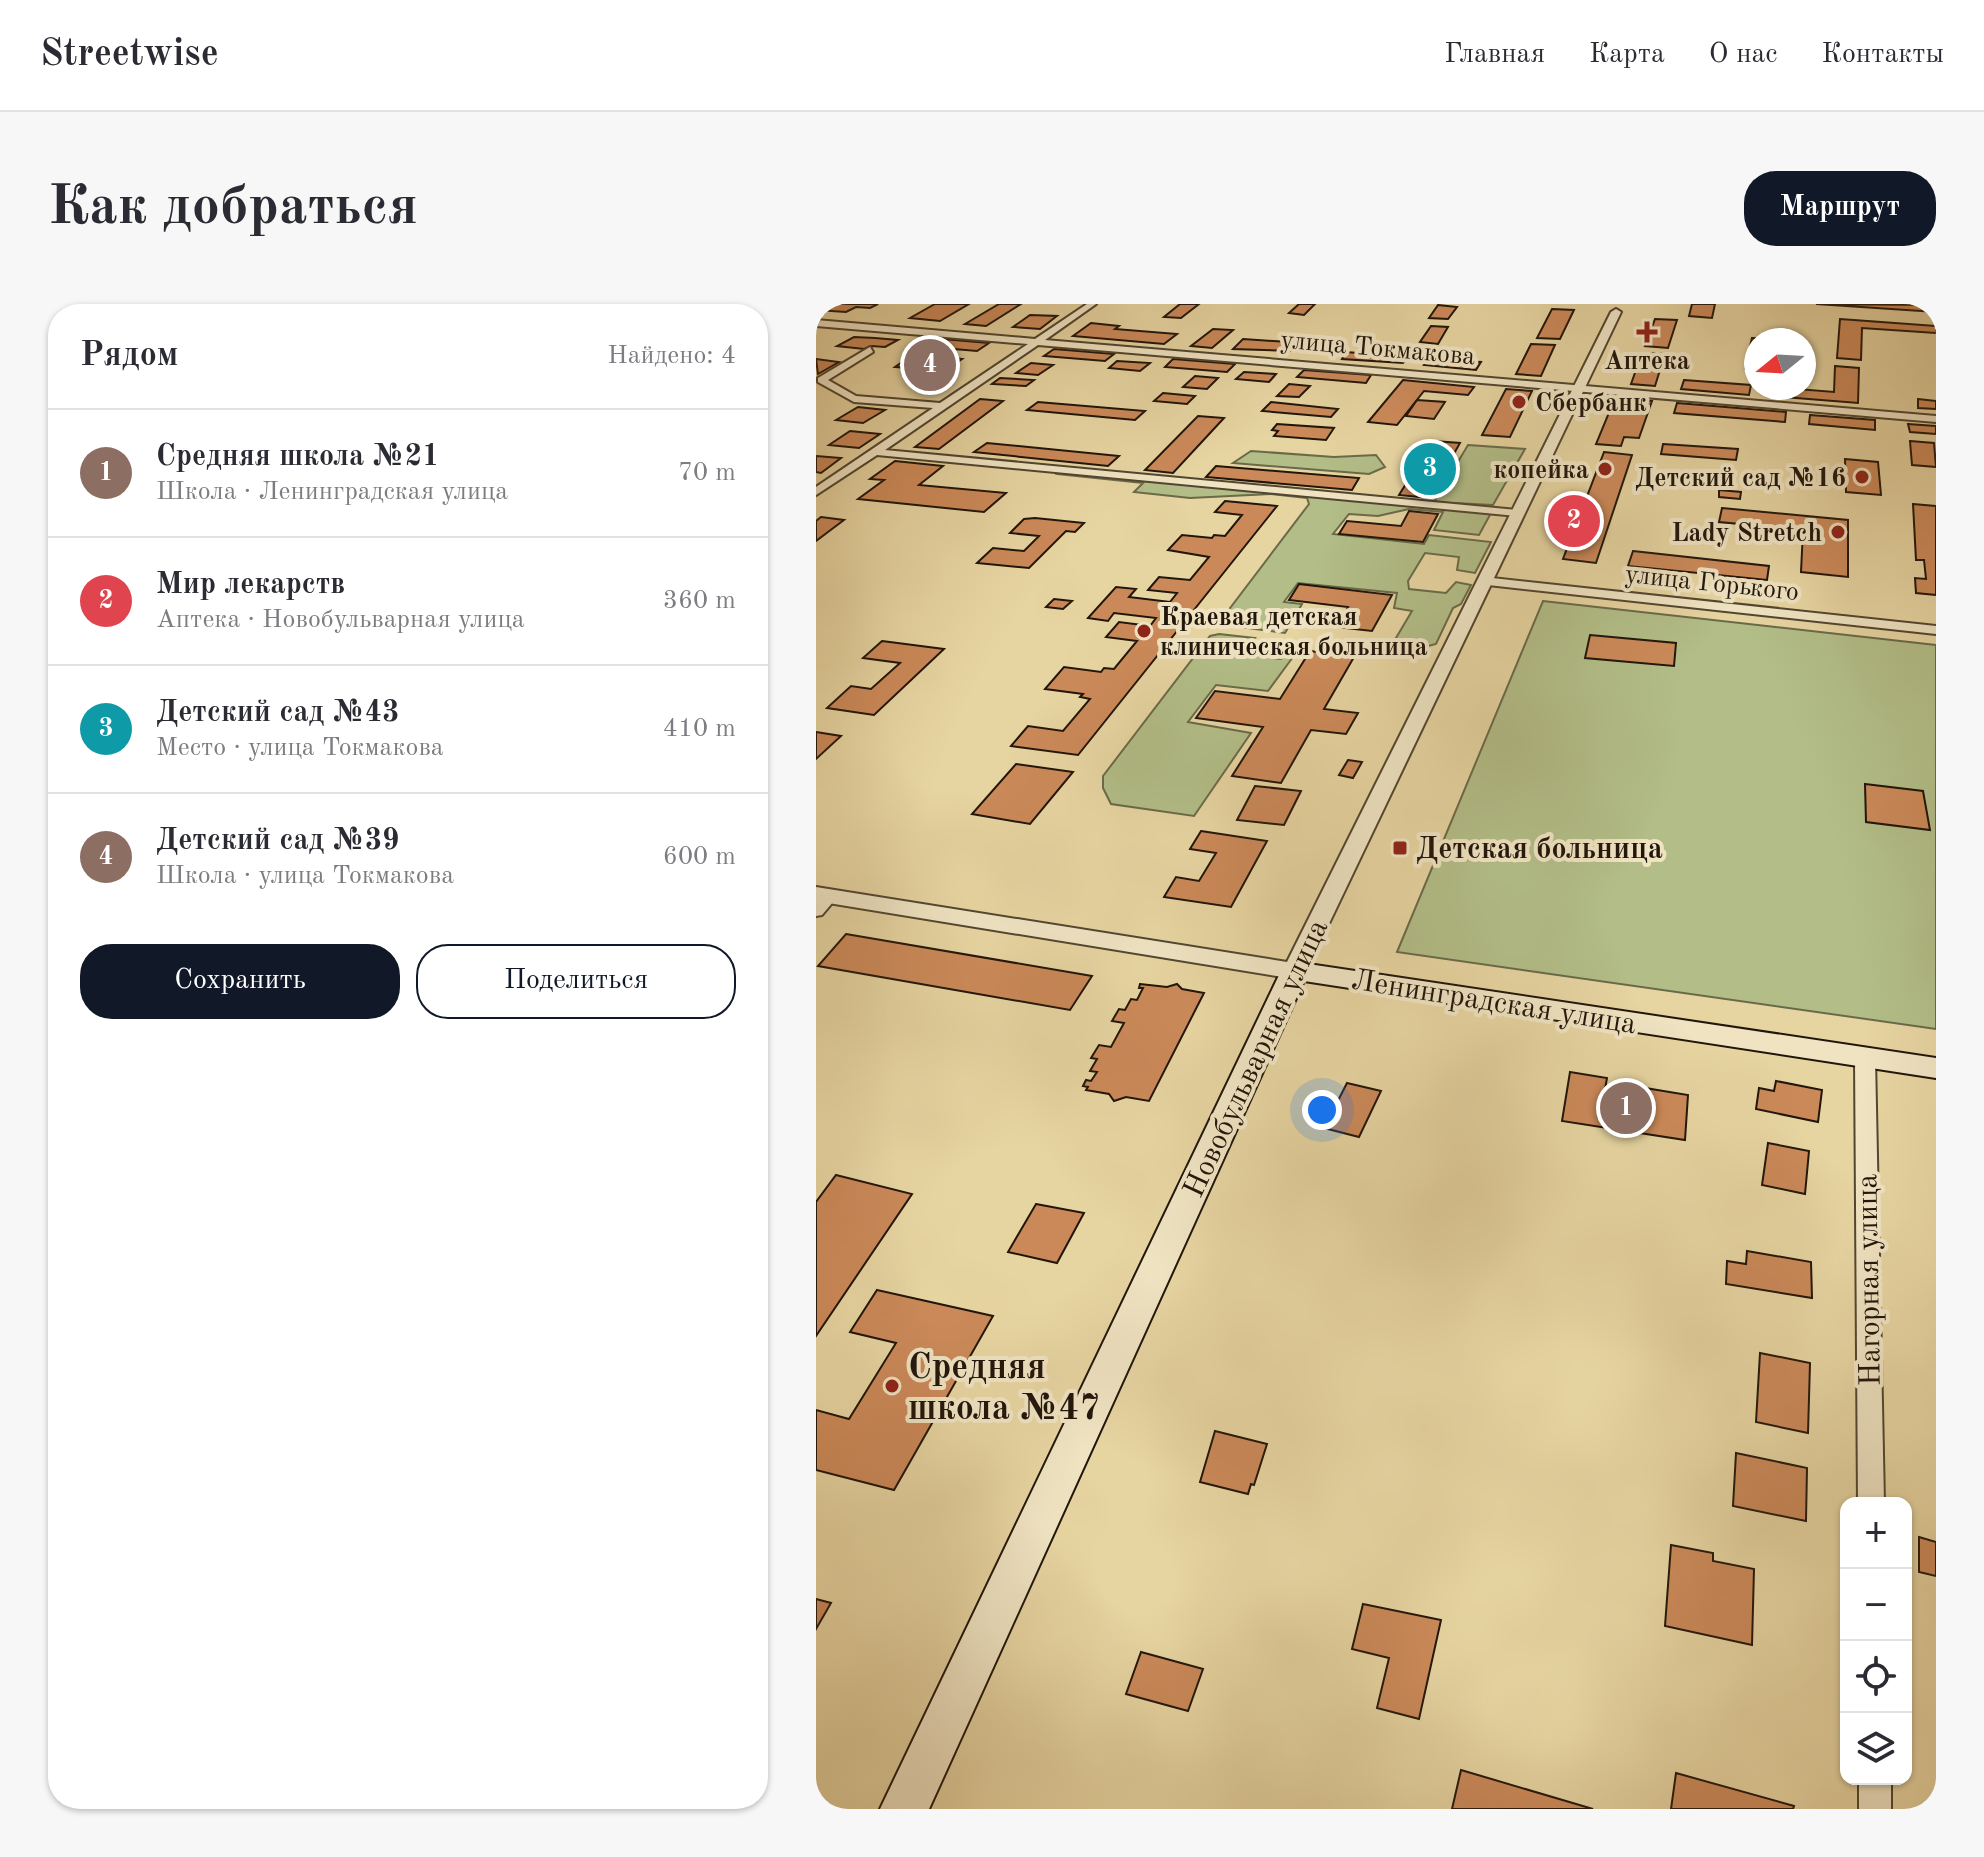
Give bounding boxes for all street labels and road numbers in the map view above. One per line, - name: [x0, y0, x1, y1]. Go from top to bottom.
- street label: улица Токмакова: [1279, 328, 1477, 370]
- street label: улица Горького: [1624, 562, 1800, 606]
- street label: Новобульварная улица: [1179, 915, 1334, 1202]
- street label: Ленинградская улица: [1349, 966, 1638, 1040]
- street label: Нагорная улица: [1853, 1173, 1887, 1386]

